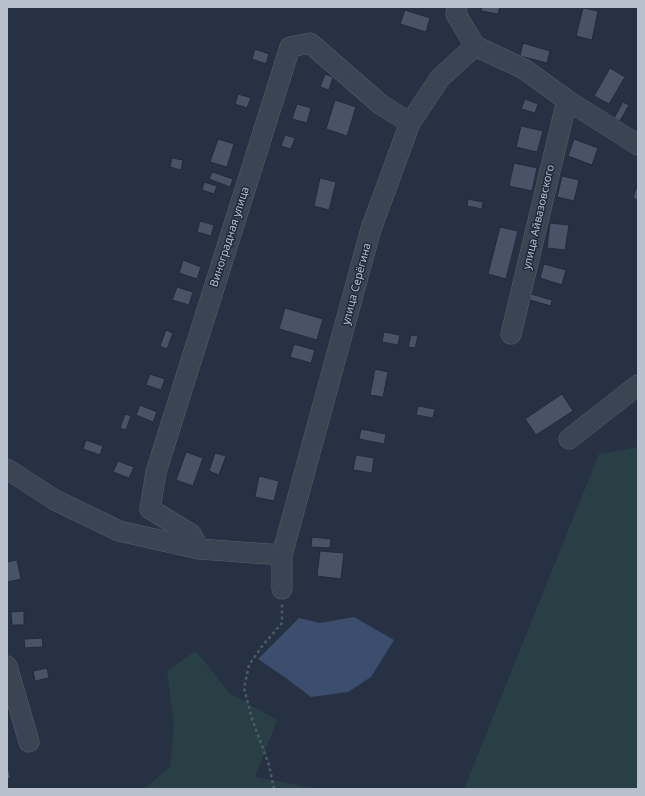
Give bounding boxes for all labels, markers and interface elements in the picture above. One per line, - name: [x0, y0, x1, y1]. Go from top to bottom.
- street label: улица Айвазовского: [521, 163, 557, 271]
- street label: Виноградная улица: [208, 185, 252, 289]
- street label: улица Серёгина: [340, 242, 374, 326]

